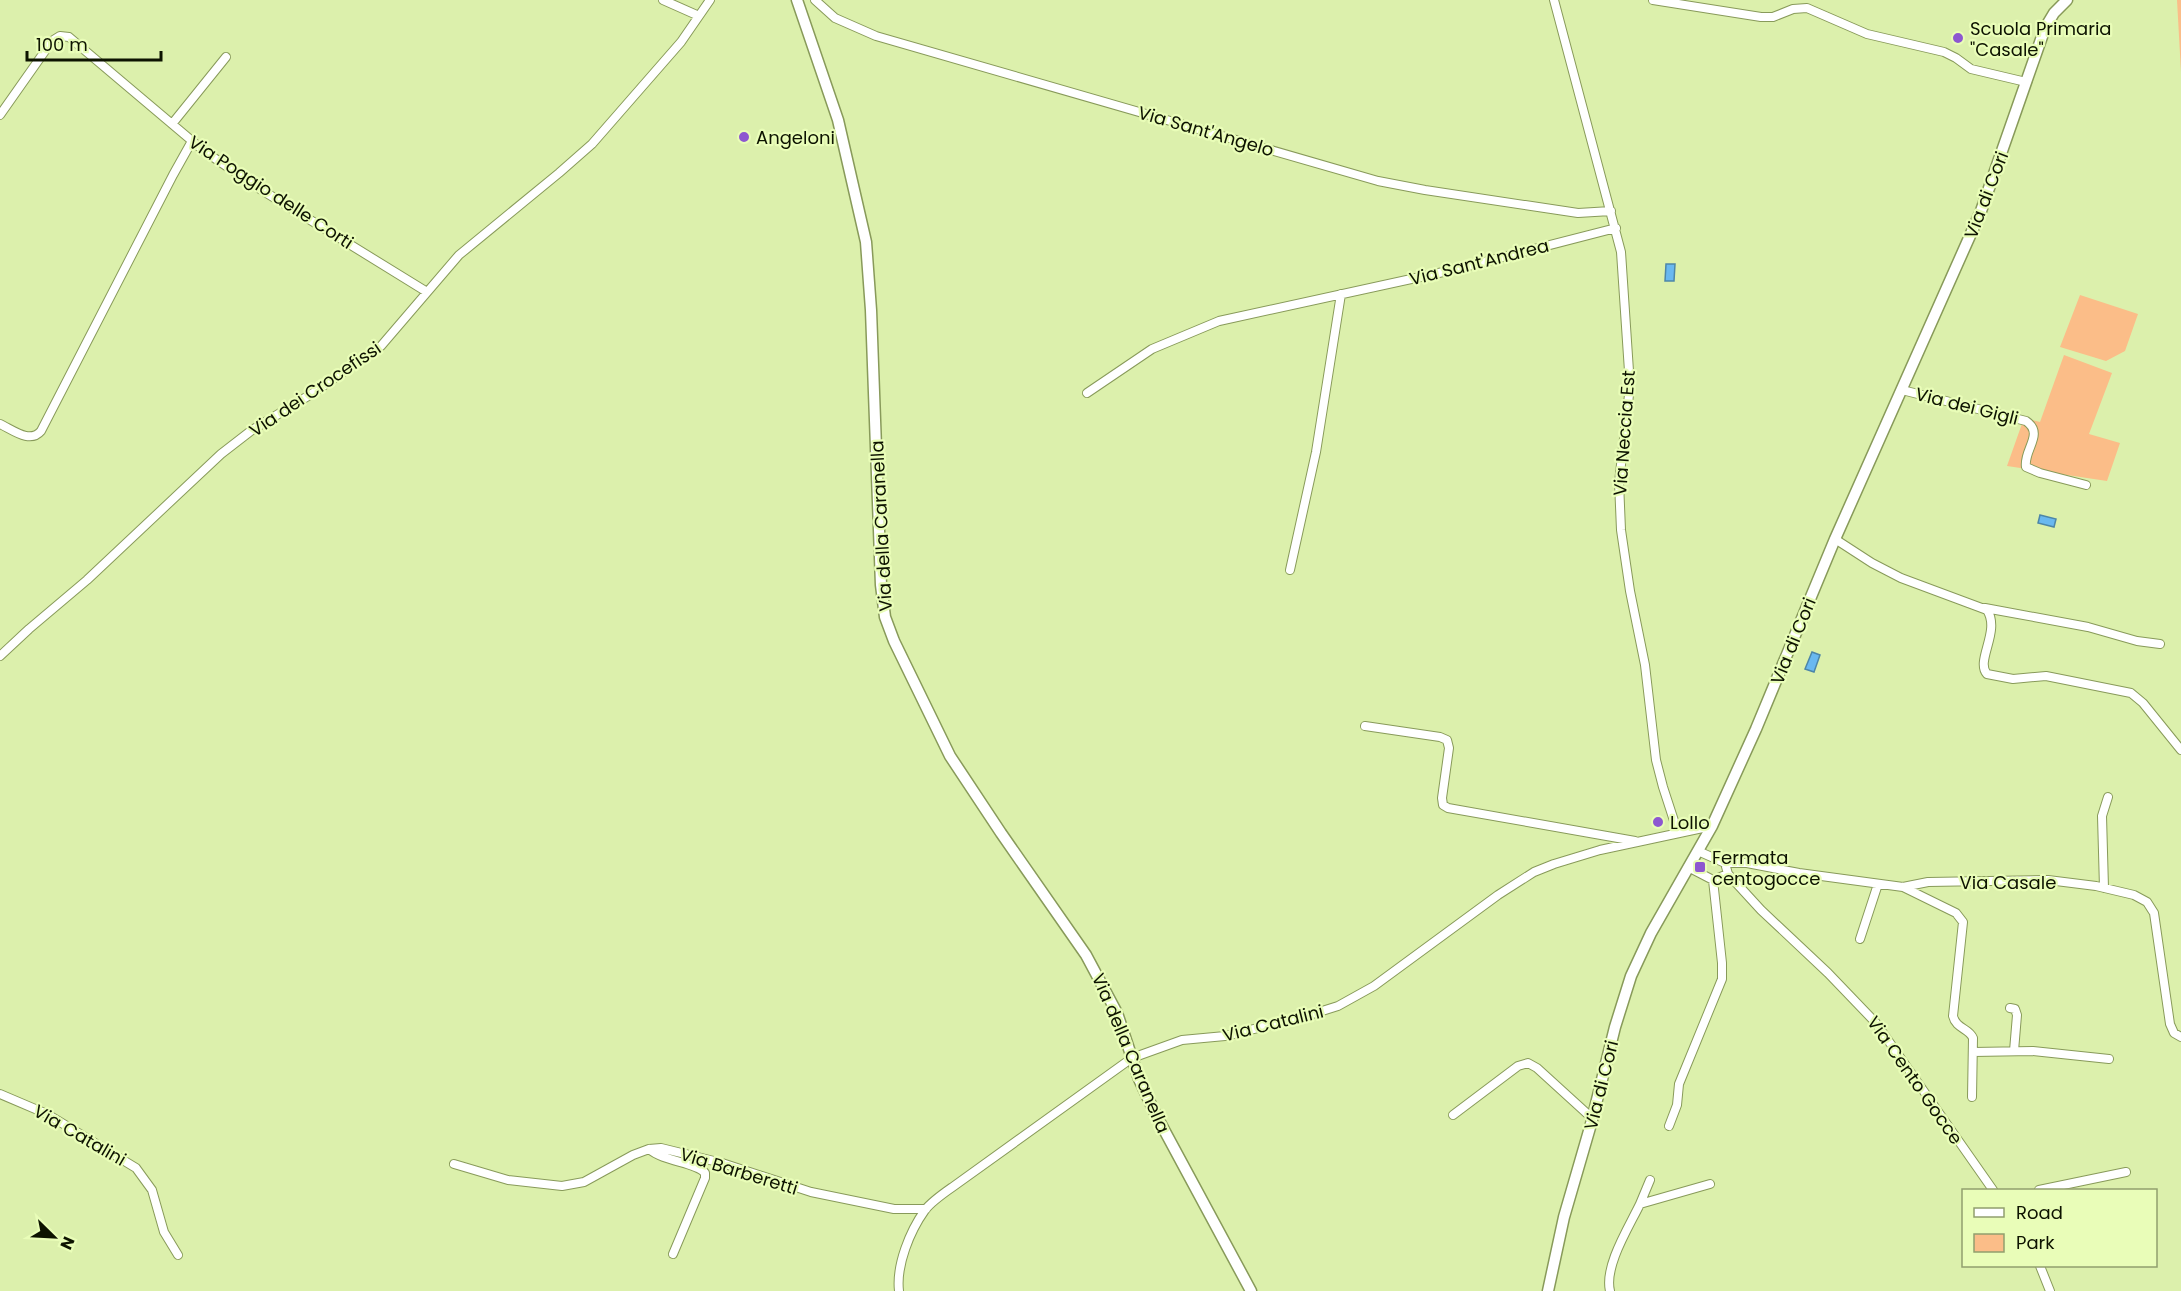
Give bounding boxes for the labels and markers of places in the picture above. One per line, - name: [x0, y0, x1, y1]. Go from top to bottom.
- place label: Scuola Primaria "Casale": [1970, 16, 2112, 62]
- marker: Scuola Primaria "Casale": [1951, 31, 1965, 45]
- place label: Angeloni: [756, 125, 835, 150]
- marker: Angeloni: [737, 130, 751, 144]
- place label: Lollo: [1670, 810, 1710, 835]
- marker: Lollo: [1651, 815, 1665, 829]
- place label: Fermata centogocce: [1712, 845, 1820, 891]
- marker: Fermata centogocce: [1693, 860, 1707, 874]

